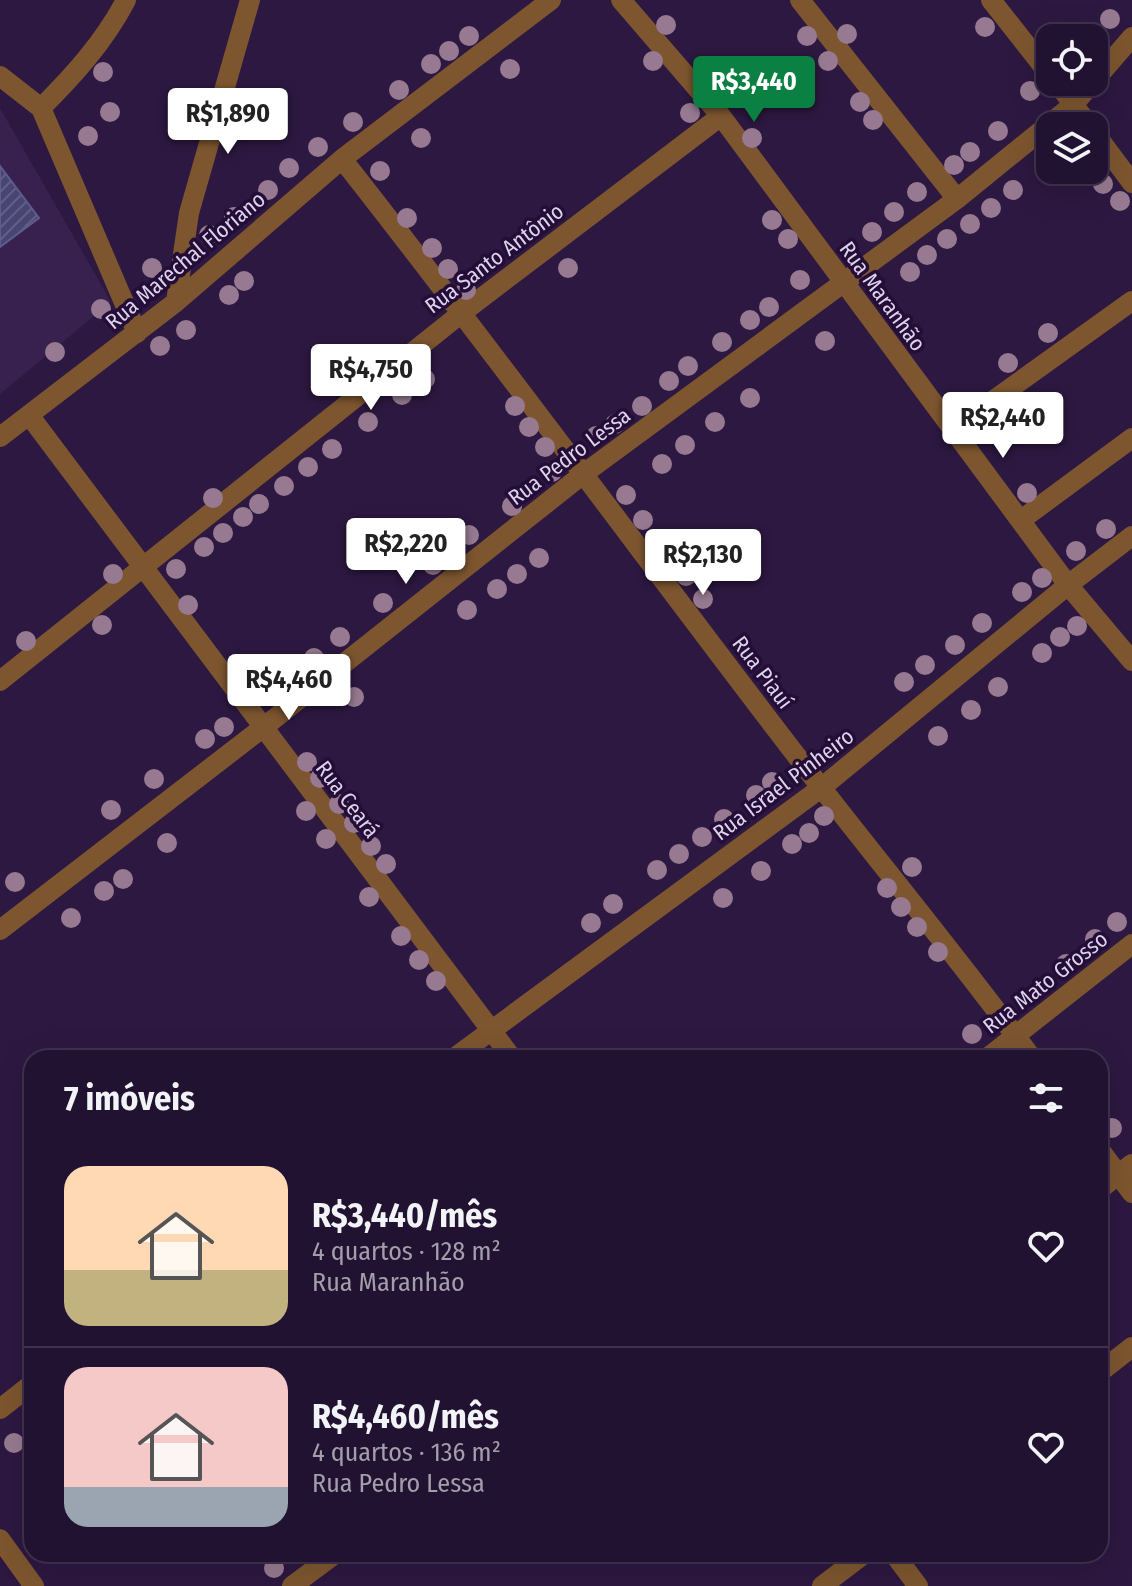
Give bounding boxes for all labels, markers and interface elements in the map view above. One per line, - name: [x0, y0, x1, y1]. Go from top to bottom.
- map controls: [1036, 24, 1108, 184]
- button: locate: [1036, 24, 1108, 96]
- pin: R$3,440: [680, 56, 828, 124]
- text: R$3,440: [711, 66, 797, 97]
- pin: R$1,890: [154, 88, 302, 156]
- text: R$1,890: [186, 98, 270, 129]
- button: layers: [1036, 112, 1108, 184]
- street label: Rua Marechal Floriano: [100, 186, 271, 335]
- street label: Rua Santo Antônio: [420, 197, 569, 319]
- street label: Rua Maranhão: [834, 236, 931, 356]
- pin: R$4,750: [297, 344, 445, 412]
- text: R$4,750: [329, 354, 413, 385]
- pin: R$2,440: [929, 392, 1077, 460]
- street label: Rua Pedro Lessa: [503, 402, 636, 511]
- text: R$2,440: [960, 402, 1046, 433]
- pin: R$2,220: [332, 518, 480, 586]
- text: R$2,220: [364, 528, 448, 559]
- pin: R$2,130: [629, 529, 777, 597]
- text: R$2,130: [663, 539, 743, 570]
- street label: Rua Piauí: [726, 631, 799, 714]
- pin: R$4,460: [215, 654, 363, 722]
- text: R$4,460: [245, 664, 333, 695]
- street label: Rua Israel Pinheiro: [707, 723, 859, 846]
- street label: Rua Ceará: [310, 755, 385, 843]
- street label: Rua Mato Grosso: [978, 925, 1113, 1039]
- icon: filters: [1024, 1076, 1068, 1120]
- text: 7 imóveis: [64, 1078, 195, 1119]
- text: R$3,440/mês: [312, 1195, 497, 1236]
- icon: home: [128, 1198, 224, 1294]
- icon: heart: [1024, 1224, 1068, 1268]
- text: 4 quartos · 128 m²: [312, 1236, 501, 1267]
- text: Rua Maranhão: [312, 1267, 465, 1298]
- text: R$4,460/mês: [312, 1396, 499, 1437]
- icon: home: [128, 1399, 224, 1495]
- icon: heart: [1024, 1425, 1068, 1469]
- text: 4 quartos · 136 m²: [312, 1437, 501, 1468]
- text: Rua Pedro Lessa: [312, 1468, 485, 1499]

